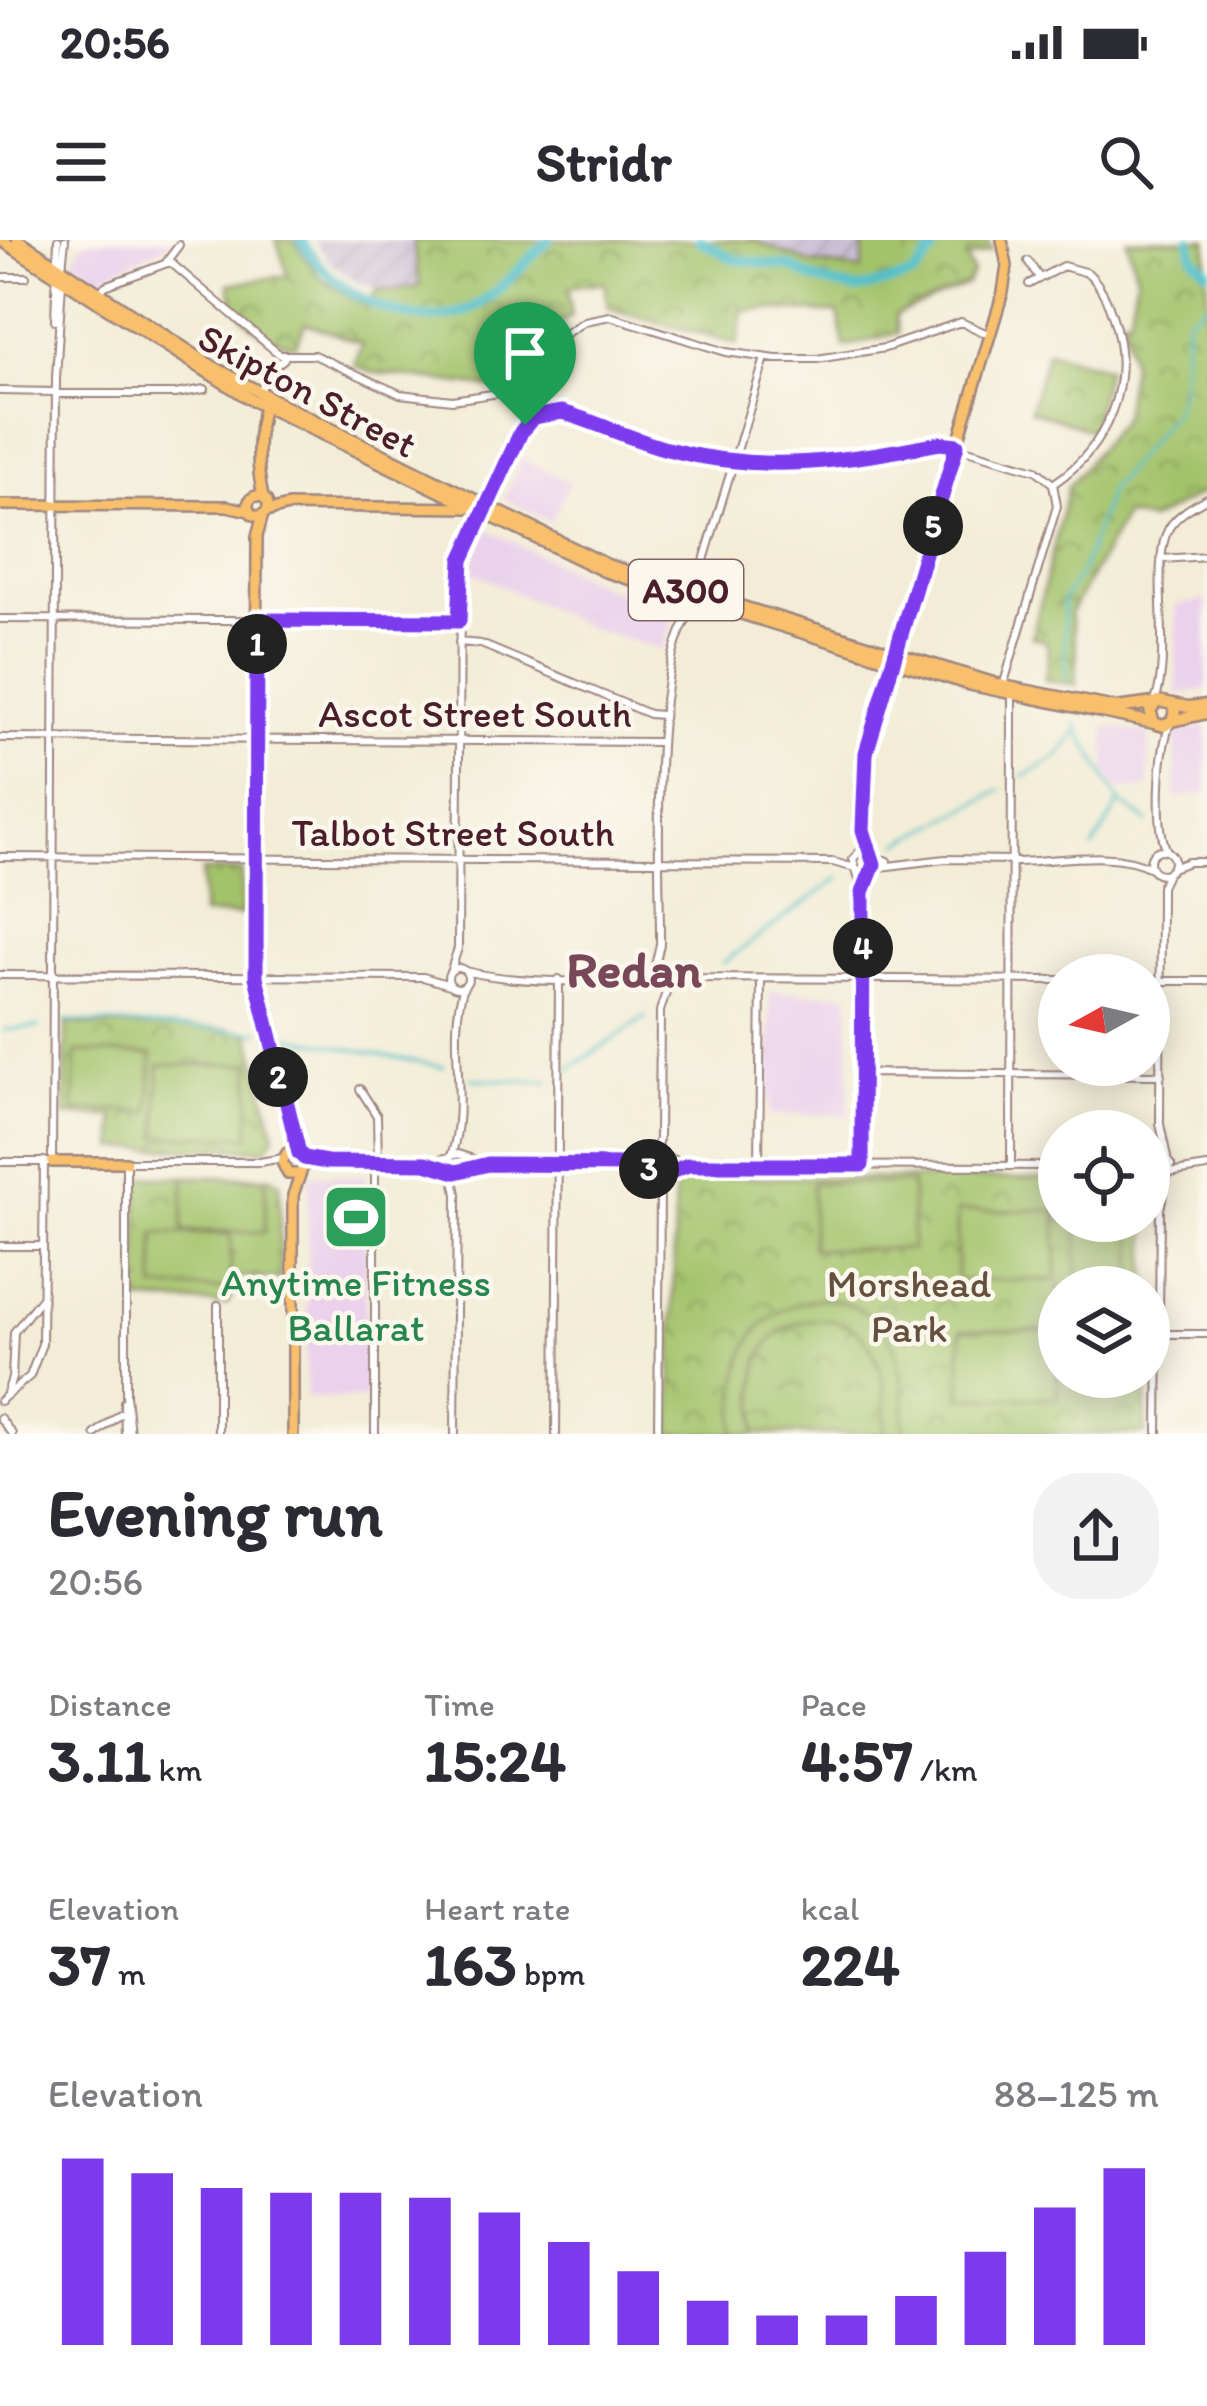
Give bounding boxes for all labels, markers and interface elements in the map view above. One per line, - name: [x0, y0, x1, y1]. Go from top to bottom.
- text: 20:56: [60, 15, 170, 69]
- icon: menu: [48, 129, 114, 195]
- icon: search: [1093, 129, 1159, 195]
- text: Stridr: [536, 130, 671, 195]
- pin: [474, 302, 576, 425]
- street label: Skipton Street: [190, 313, 425, 468]
- icon: arrive: [492, 320, 558, 386]
- pin: 5: [903, 496, 963, 556]
- text: 5: [924, 506, 942, 545]
- road number: A300: [629, 560, 743, 620]
- pin: 1: [227, 614, 287, 674]
- text: 1: [249, 624, 265, 663]
- street label: Ascot Street South: [318, 690, 632, 737]
- street label: Talbot Street South: [291, 809, 615, 856]
- pin: 4: [833, 918, 893, 978]
- text: 4: [853, 928, 873, 967]
- district label: Redan: [566, 939, 702, 1000]
- north arrow: [1038, 954, 1170, 1086]
- map controls: [1038, 954, 1170, 1398]
- pin: 2: [248, 1047, 308, 1107]
- text: 2: [269, 1057, 287, 1096]
- button: locate: [1038, 1110, 1170, 1242]
- pin: 3: [619, 1139, 679, 1199]
- text: 3: [640, 1149, 658, 1188]
- sports icon: Anytime Fitness Ballarat: [321, 1182, 391, 1252]
- place label: Anytime Fitness Ballarat: [221, 1259, 491, 1351]
- park label: Morshead Park: [827, 1260, 992, 1352]
- button: layers: [1038, 1266, 1170, 1398]
- text: Evening run: [48, 1473, 383, 1553]
- button: share: [1033, 1473, 1159, 1599]
- text: 20:56: [48, 1558, 143, 1605]
- text: Distance: [48, 1685, 172, 1724]
- text: Time: [424, 1685, 495, 1724]
- text: Pace: [801, 1685, 867, 1724]
- text: 3.11: [48, 1724, 151, 1796]
- text: 15:24: [424, 1724, 566, 1796]
- text: 4:57: [801, 1724, 913, 1796]
- text: km: [151, 1750, 202, 1789]
- text: /km: [913, 1750, 978, 1789]
- text: Elevation: [48, 1889, 179, 1928]
- text: Heart rate: [424, 1889, 570, 1928]
- text: kcal: [801, 1889, 859, 1928]
- text: 37: [48, 1928, 110, 2000]
- text: 163: [424, 1928, 517, 2000]
- text: 224: [801, 1928, 900, 2000]
- text: m: [110, 1954, 146, 1993]
- text: bpm: [517, 1954, 585, 1993]
- text: Elevation: [48, 2070, 203, 2117]
- text: 88–125 m: [994, 2070, 1159, 2117]

